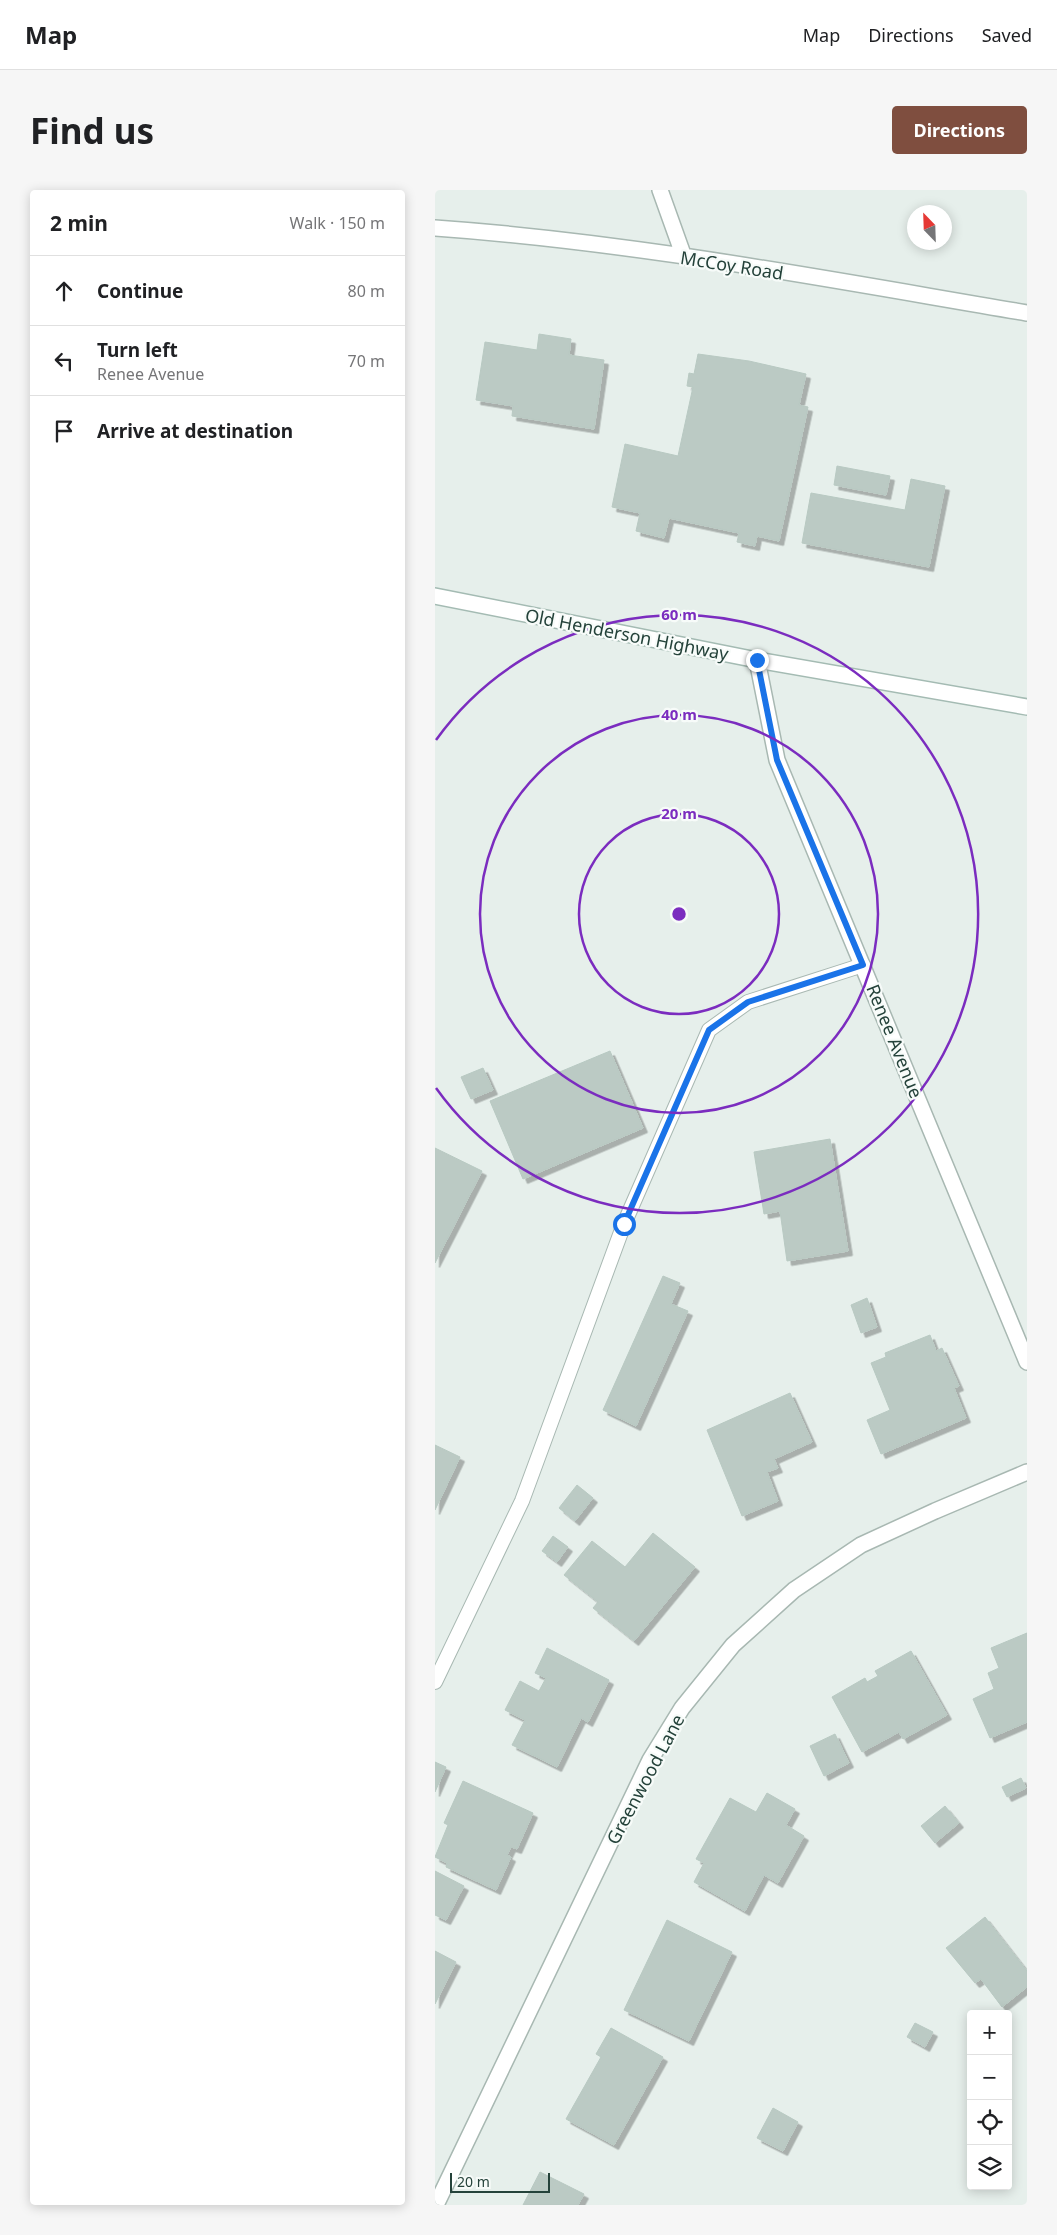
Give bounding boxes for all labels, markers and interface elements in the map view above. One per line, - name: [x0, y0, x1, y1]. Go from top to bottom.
- text: Map: [25, 18, 77, 51]
- text: Map: [803, 23, 840, 47]
- text: Directions: [868, 23, 954, 47]
- text: Saved: [982, 23, 1032, 47]
- button: Directions: [892, 106, 1027, 154]
- text: Find us: [30, 107, 154, 154]
- north arrow: [907, 205, 952, 250]
- text: 2 min: [50, 209, 108, 237]
- text: Walk · 150 m: [290, 212, 385, 234]
- street label: McCoy Road: [679, 245, 785, 285]
- icon: ahead: [50, 277, 78, 305]
- text: Continue: [97, 278, 183, 304]
- text: 80 m: [348, 280, 385, 302]
- text: Turn left: [97, 337, 178, 363]
- icon: left: [50, 347, 78, 375]
- text: 70 m: [348, 350, 385, 372]
- text: Renee Avenue: [97, 363, 204, 385]
- icon: arrive: [50, 417, 78, 445]
- text: Arrive at destination: [97, 418, 293, 444]
- street label: Old Henderson Highway: [523, 603, 732, 666]
- text: 60 m: [661, 604, 697, 624]
- route end: [746, 649, 769, 672]
- text: 40 m: [661, 704, 697, 724]
- text: 20 m: [661, 803, 697, 823]
- centre of rings: [670, 905, 688, 923]
- street label: Renee Avenue: [861, 981, 929, 1101]
- route start: [613, 1213, 636, 1236]
- street label: Greenwood Lane: [601, 1710, 689, 1848]
- map controls: [967, 2010, 1012, 2190]
- button: +: [967, 2010, 1012, 2055]
- button: −: [967, 2055, 1012, 2100]
- button: locate: [967, 2100, 1012, 2145]
- button: layers: [967, 2145, 1012, 2190]
- scale bar: [450, 2170, 550, 2193]
- text: 20 m: [457, 2172, 490, 2191]

